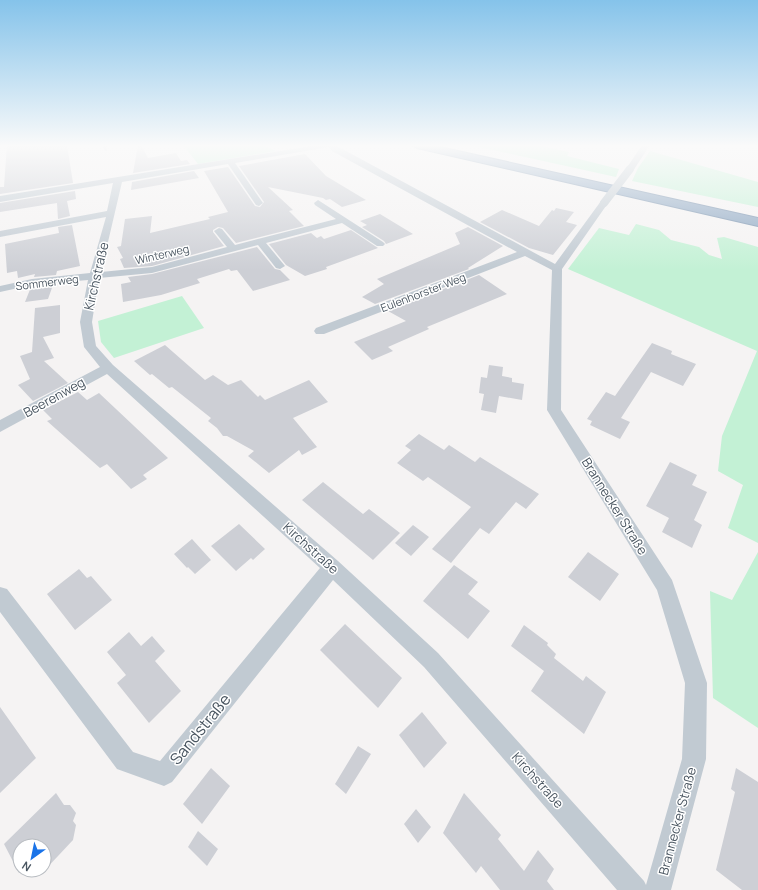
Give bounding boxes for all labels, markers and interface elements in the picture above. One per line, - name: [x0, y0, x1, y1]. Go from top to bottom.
- street label: Kirchstraße: [79, 240, 113, 312]
- street label: Winterweg: [134, 241, 190, 267]
- street label: Eulenhorster Weg: [378, 269, 468, 315]
- street label: Sommerweg: [15, 271, 79, 293]
- street label: Beerenweg: [20, 373, 88, 421]
- street label: Brannecker Straße: [578, 454, 652, 558]
- street label: Kirchstraße: [279, 518, 343, 578]
- street label: Sandstraße: [164, 689, 236, 769]
- street label: Kirchstraße: [508, 748, 568, 812]
- street label: Brannecker Straße: [654, 765, 700, 877]
- north arrow: [12, 838, 52, 878]
- text: N: [19, 858, 34, 875]

